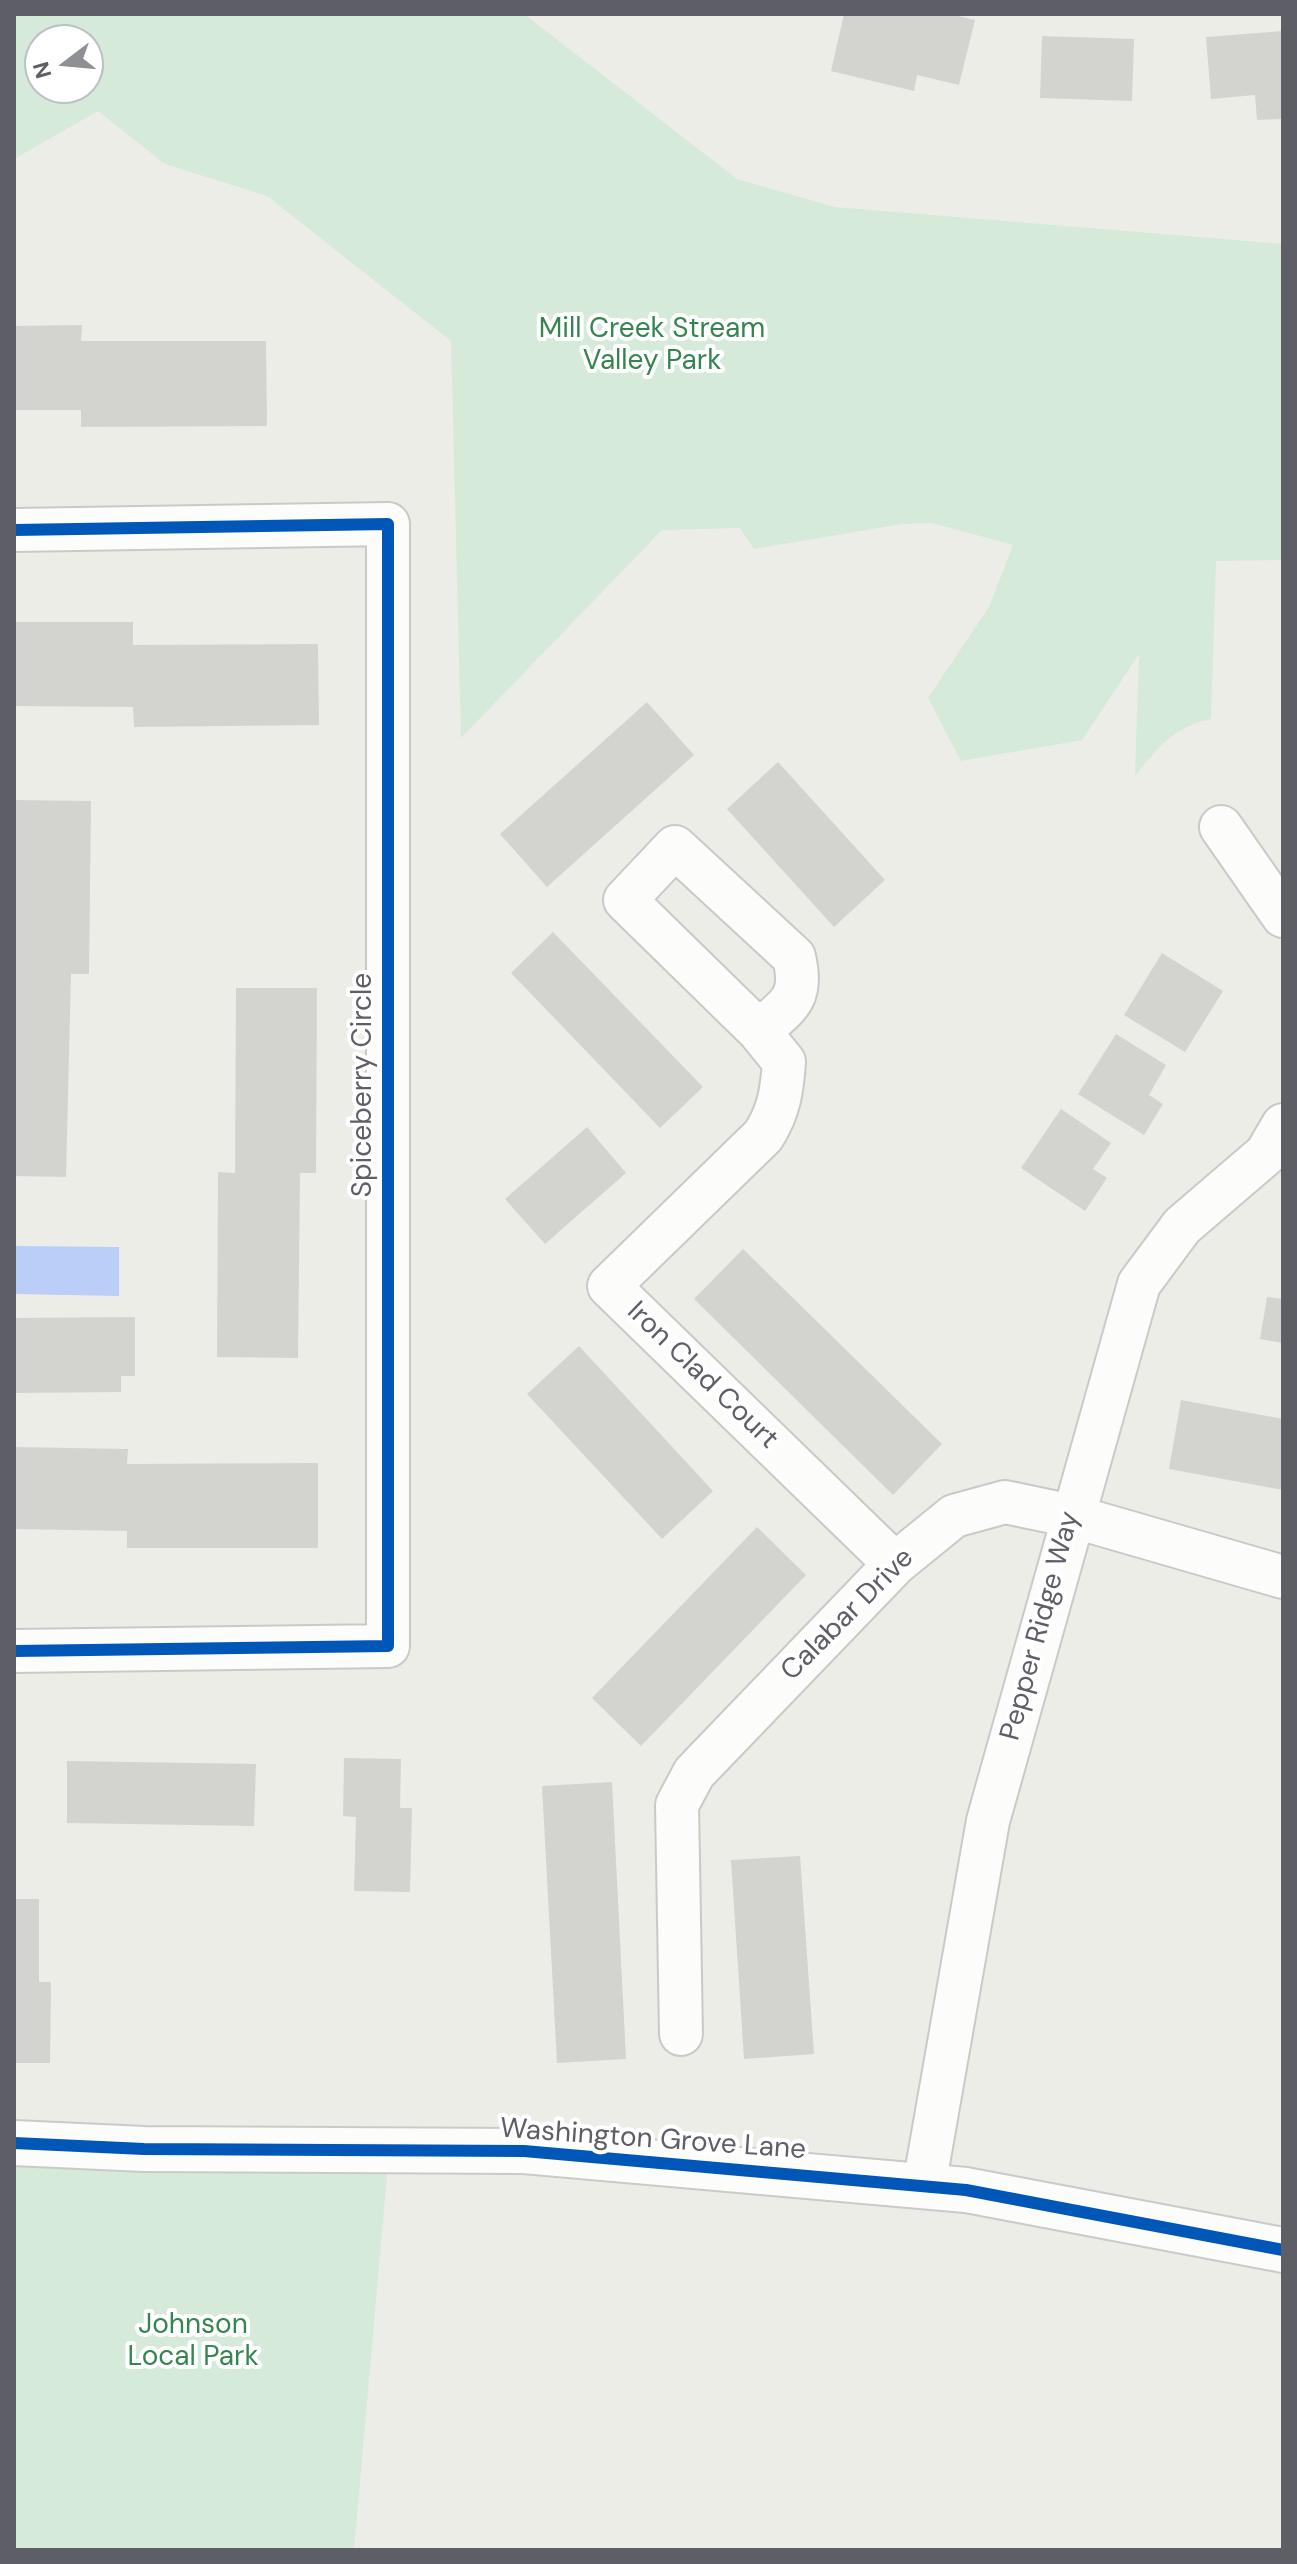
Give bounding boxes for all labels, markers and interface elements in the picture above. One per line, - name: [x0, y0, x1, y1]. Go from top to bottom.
- north arrow: [24, 24, 104, 104]
- text: N: [26, 58, 59, 82]
- park label: Mill Creek Stream Valley Park: [539, 313, 765, 379]
- street label: Spiceberry Circle: [347, 973, 381, 1197]
- street label: Iron Clad Court: [619, 1295, 785, 1457]
- street label: Pepper Ridge Way: [994, 1508, 1088, 1744]
- street label: Calabar Drive: [775, 1542, 921, 1688]
- street label: Washington Grove Lane: [499, 2113, 807, 2167]
- park label: Johnson Local Park: [127, 2309, 259, 2375]

